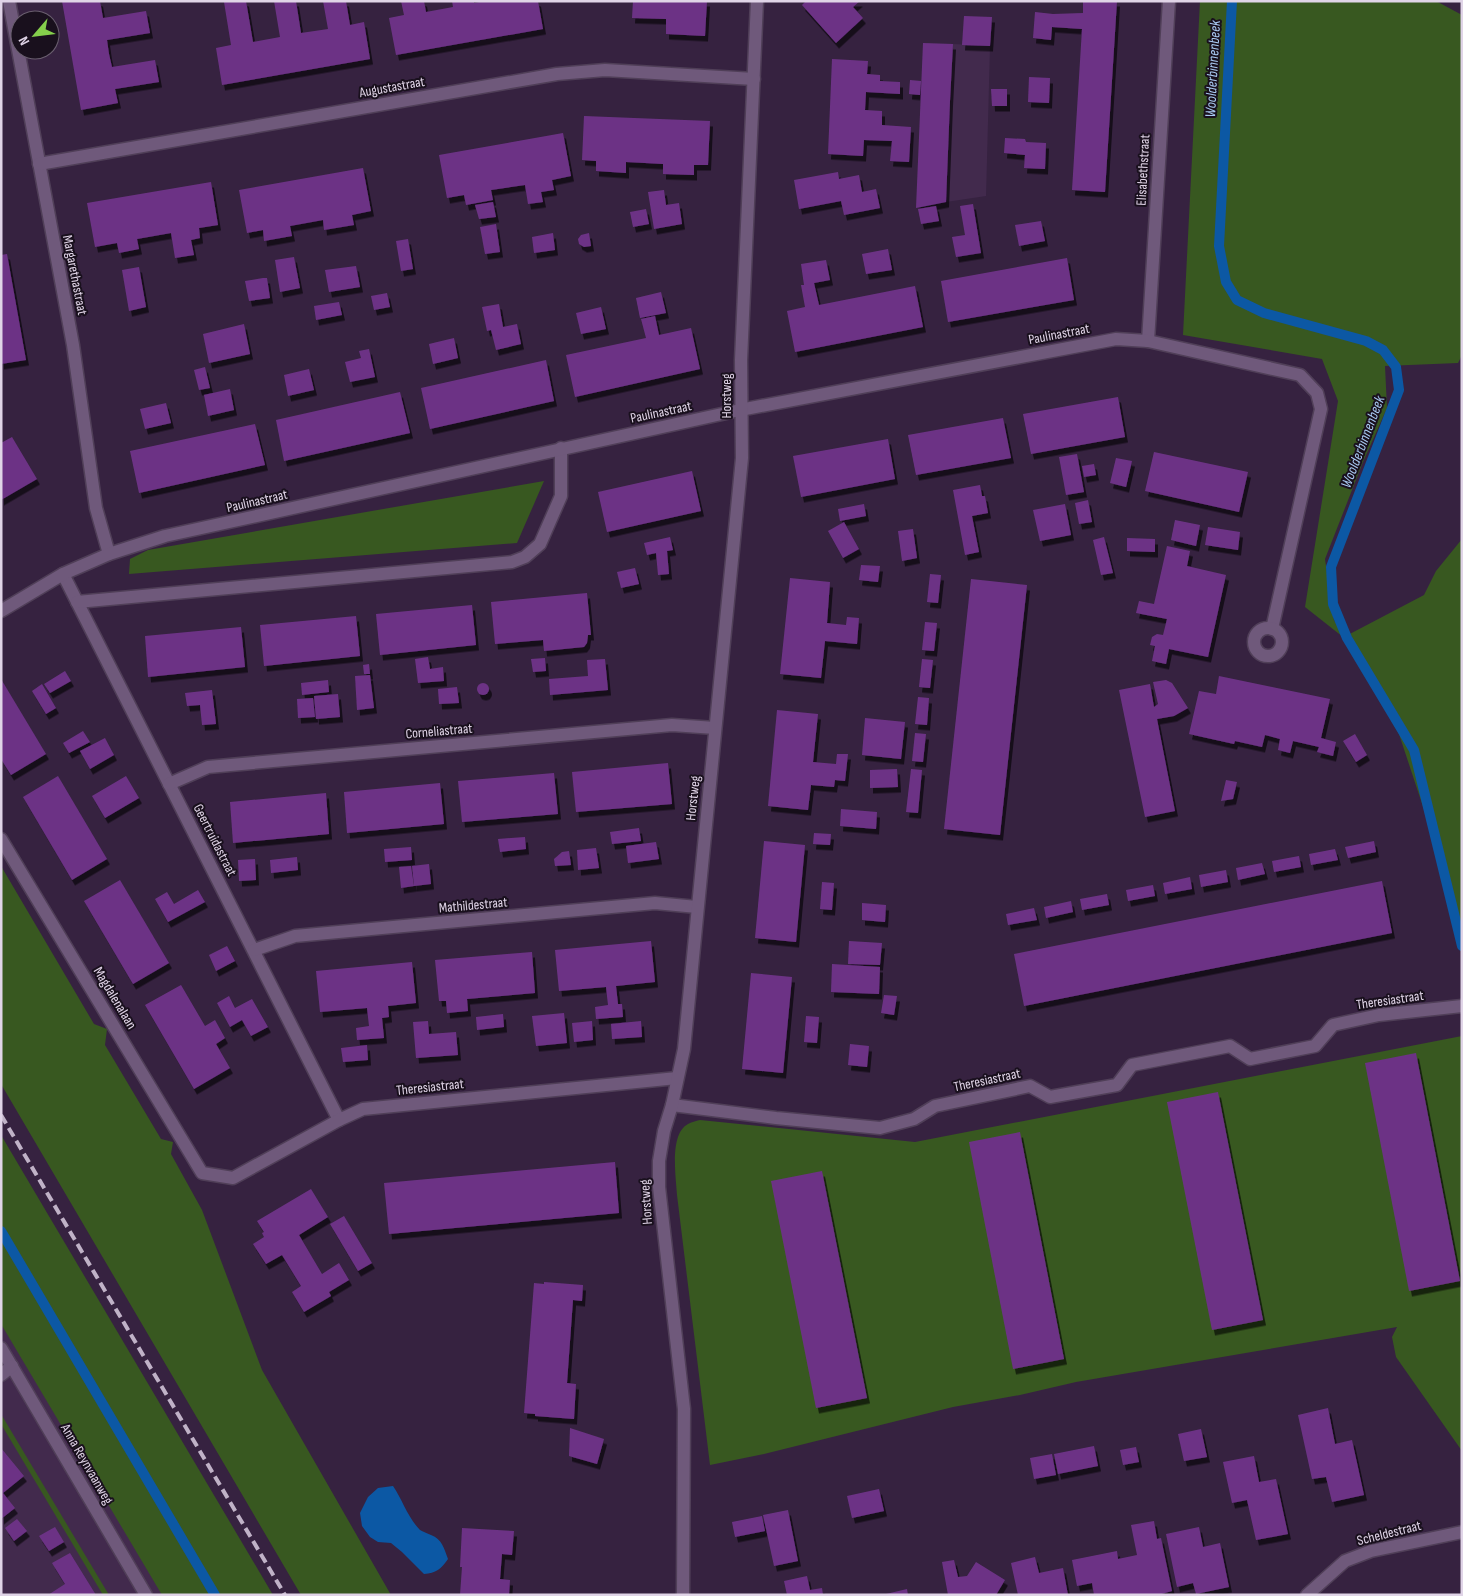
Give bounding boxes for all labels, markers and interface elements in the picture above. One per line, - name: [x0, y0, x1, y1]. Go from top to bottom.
- north arrow: [10, 10, 60, 60]
- water label: Woolderbinnenbeek: [1201, 20, 1225, 118]
- text: N: [15, 34, 33, 48]
- street label: Augustastraat: [357, 73, 426, 101]
- street label: Elisabethstraat: [1133, 134, 1153, 206]
- street label: Margarethastraat: [59, 233, 91, 317]
- street label: Paulinastraat: [1027, 320, 1091, 348]
- street label: Horstweg: [718, 373, 735, 419]
- water label: Woolderbinnenbeek: [1337, 393, 1389, 491]
- street label: Paulinastraat: [629, 397, 693, 427]
- street label: Paulinastraat: [225, 486, 289, 516]
- street label: Corneliastraat: [405, 720, 473, 742]
- street label: Horstweg: [682, 774, 704, 821]
- street label: Geertruidastraat: [190, 801, 240, 879]
- street label: Mathildestraat: [438, 894, 508, 916]
- street label: Magdalenalaan: [90, 964, 140, 1032]
- street label: Theresiastraat: [1355, 987, 1425, 1013]
- street label: Theresiastraat: [952, 1065, 1022, 1095]
- street label: Theresiastraat: [395, 1075, 465, 1099]
- street label: Horstweg: [636, 1179, 656, 1225]
- street label: Anna Reynvaanweg: [57, 1420, 117, 1508]
- street label: Scheldestraat: [1355, 1517, 1423, 1549]

